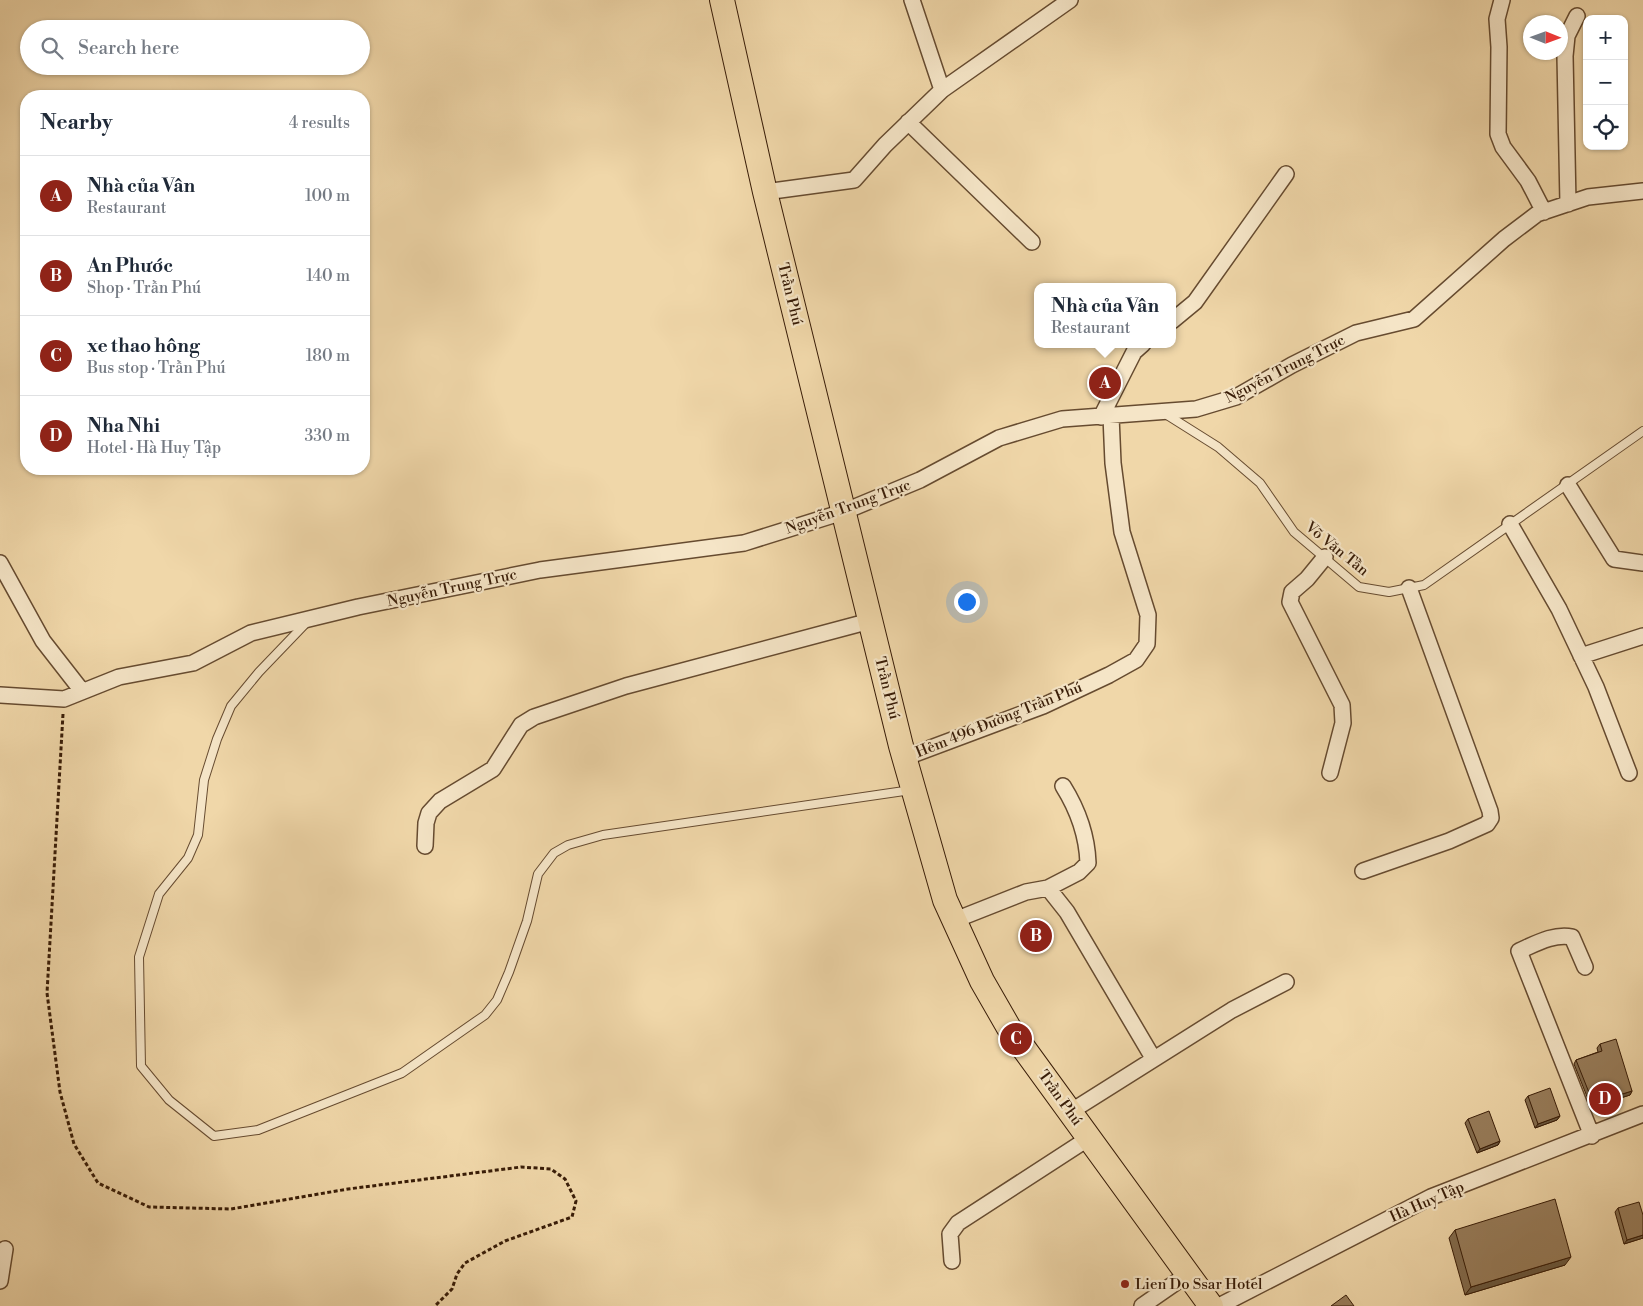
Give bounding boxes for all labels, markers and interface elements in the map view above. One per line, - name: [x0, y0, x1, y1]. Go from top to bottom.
- north arrow: [1523, 15, 1568, 60]
- map controls: [1583, 15, 1628, 150]
- button: +: [1583, 15, 1628, 60]
- search box: [20, 20, 370, 75]
- icon: search: [38, 34, 66, 62]
- text: Search here: [78, 36, 179, 60]
- button: −: [1583, 60, 1628, 105]
- button: locate: [1583, 105, 1628, 150]
- text: Nearby: [40, 110, 113, 136]
- text: 4 results: [289, 113, 350, 133]
- text: Nhà của Vân: [87, 174, 195, 198]
- text: A: [50, 186, 62, 206]
- text: 100 m: [305, 186, 350, 206]
- text: Restaurant: [87, 198, 166, 218]
- text: An Phước: [87, 254, 173, 278]
- street label: Trần Phú: [773, 261, 807, 328]
- text: B: [50, 266, 62, 286]
- text: 140 m: [306, 266, 350, 286]
- text: Shop · Trần Phú: [87, 278, 201, 298]
- popup: [1034, 283, 1176, 348]
- text: Nhà của Vân: [1051, 294, 1159, 318]
- text: Restaurant: [1051, 318, 1130, 338]
- street label: Nguyễn Trung Trực: [1222, 331, 1348, 407]
- text: xe thao hông: [87, 334, 200, 358]
- text: C: [50, 346, 62, 366]
- text: 180 m: [306, 346, 350, 366]
- text: Bus stop · Trần Phú: [87, 358, 226, 378]
- pin: A: [1089, 364, 1121, 402]
- text: Nha Nhi: [87, 414, 160, 438]
- text: D: [50, 426, 62, 446]
- text: 330 m: [304, 426, 350, 446]
- text: Hotel · Hà Huy Tập: [87, 438, 221, 458]
- street label: Nguyễn Trung Trực: [783, 475, 913, 539]
- street label: Võ Văn Tần: [1301, 517, 1373, 580]
- street label: Nguyễn Trung Trực: [385, 565, 519, 611]
- your location: [954, 589, 980, 615]
- street label: Trần Phú: [870, 655, 904, 722]
- street label: Hẻm 496 Đường Trần Phú: [913, 678, 1086, 762]
- pin: B: [1020, 917, 1052, 955]
- pin: C: [1000, 1020, 1032, 1058]
- street label: Trần Phú: [1034, 1067, 1087, 1130]
- pin: D: [1589, 1080, 1621, 1118]
- street label: Hà Huy Tập: [1387, 1177, 1467, 1227]
- place label: Lien Do Ssar Hotel: [1135, 1275, 1263, 1294]
- marker: Lien Do Ssar Hotel: [1119, 1278, 1131, 1290]

